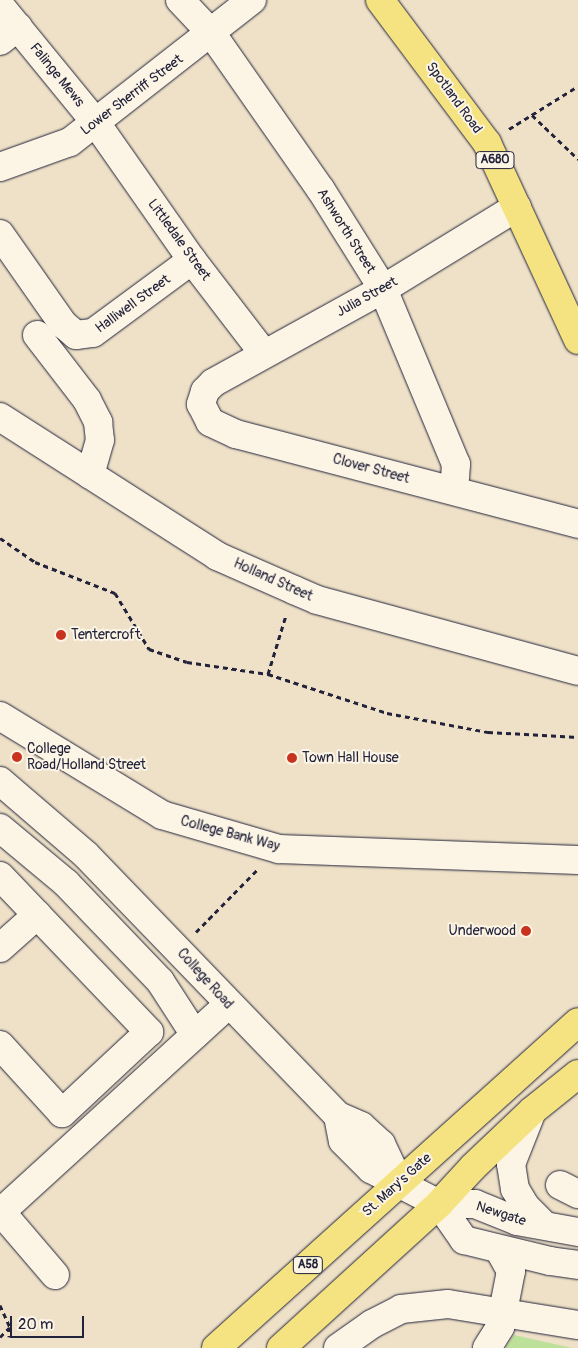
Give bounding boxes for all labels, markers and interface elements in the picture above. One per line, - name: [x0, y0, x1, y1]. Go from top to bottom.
- street label: Falinge Mews: [26, 40, 88, 110]
- street label: Lower Sherriff Street: [77, 51, 187, 139]
- street label: Spotland Road: [422, 59, 486, 137]
- road number: A680: [475, 150, 515, 170]
- street label: Ashworth Street: [313, 185, 379, 277]
- street label: Littledale Street: [144, 196, 214, 284]
- street label: Halliwell Street: [92, 271, 174, 337]
- street label: Julia Street: [334, 273, 400, 321]
- street label: Clover Street: [331, 451, 411, 487]
- street label: Holland Street: [231, 555, 315, 605]
- place label: Tentercroft: [71, 627, 141, 643]
- marker: Tentercroft: [55, 629, 67, 641]
- place label: College Road/Holland Street: [27, 741, 146, 774]
- place label: Town Hall House: [302, 750, 399, 766]
- marker: College Road/Holland Street: [11, 751, 23, 763]
- marker: Town Hall House: [286, 752, 298, 764]
- street label: College Bank Way: [179, 813, 281, 855]
- place label: Underwood: [449, 923, 516, 939]
- marker: Underwood: [520, 925, 532, 937]
- street label: College Road: [173, 945, 237, 1013]
- street label: St. Mary's Gate: [359, 1150, 435, 1220]
- street label: Newgate: [474, 1198, 528, 1230]
- road number: A58: [292, 1256, 324, 1274]
- scale bar: [12, 1306, 86, 1338]
- text: 20 m: [18, 1315, 53, 1334]

